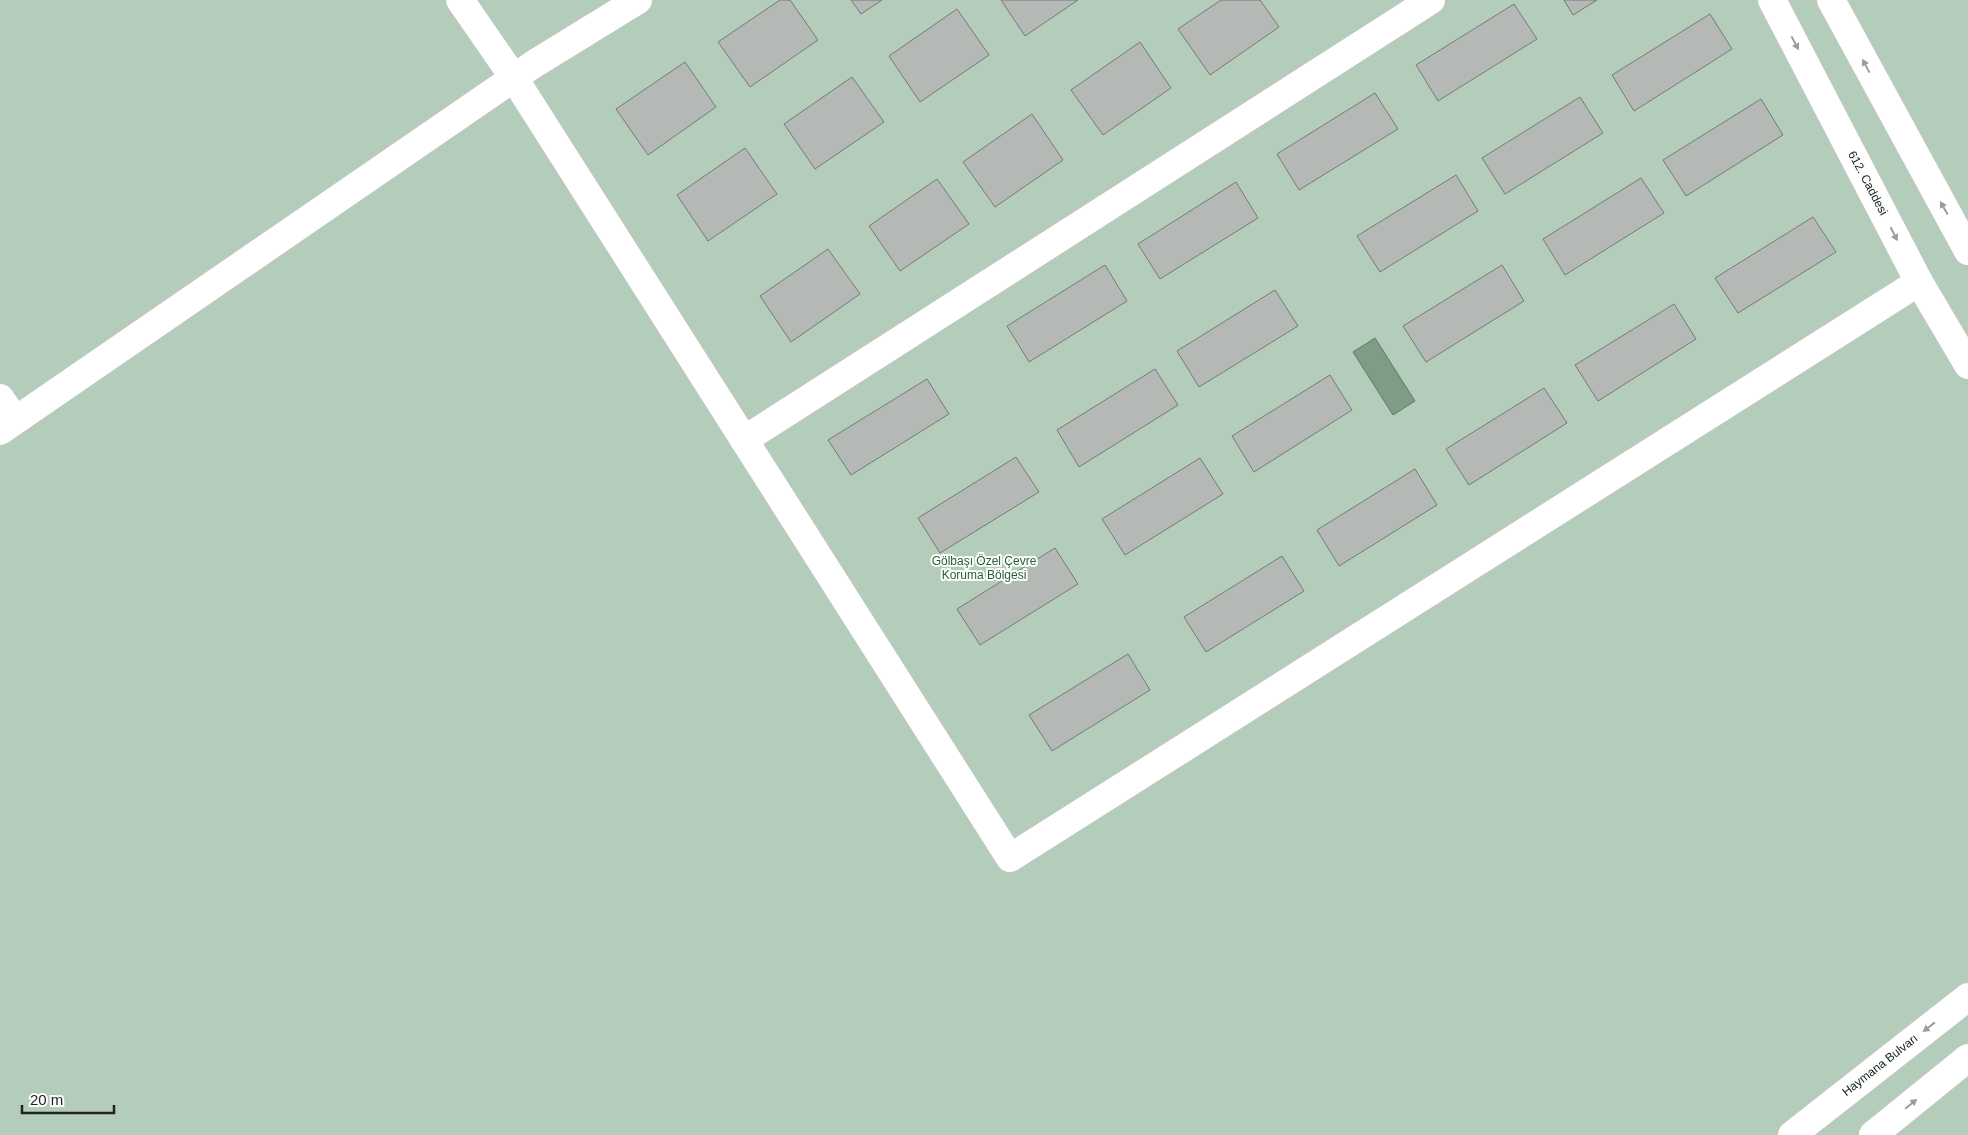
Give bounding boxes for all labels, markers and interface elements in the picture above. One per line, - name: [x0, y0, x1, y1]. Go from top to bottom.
- one-way arrow: [1790, 36, 1799, 50]
- one-way arrow: [1862, 59, 1870, 73]
- street label: 612. Caddesi: [1845, 148, 1891, 218]
- one-way arrow: [1940, 202, 1949, 215]
- one-way arrow: [1890, 227, 1898, 241]
- park label: Gölbaşı Özel Çevre Koruma Bölgesi: [932, 554, 1037, 582]
- one-way arrow: [1923, 1021, 1936, 1032]
- street label: Haymana Bulvarı: [1839, 1031, 1921, 1099]
- scale bar: [22, 1082, 115, 1114]
- text: 20 m: [30, 1091, 63, 1108]
- one-way arrow: [1905, 1099, 1918, 1110]

